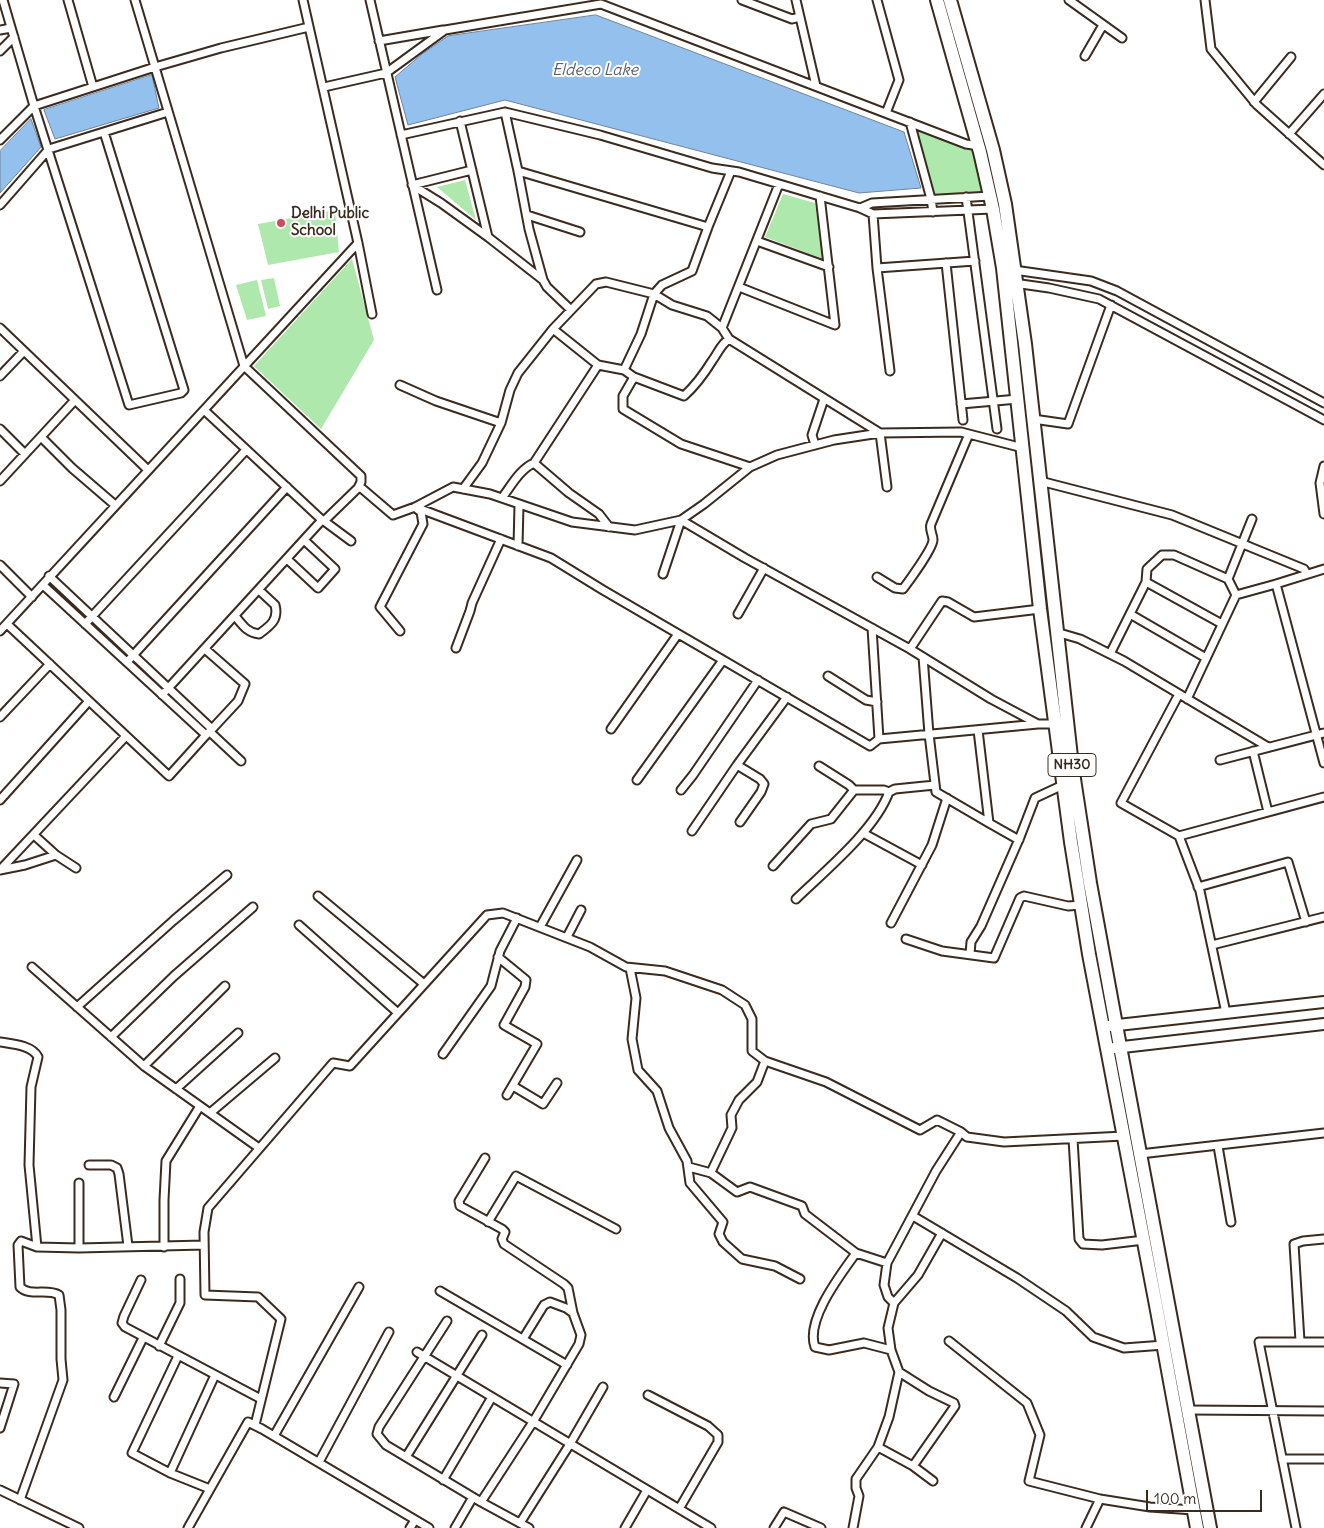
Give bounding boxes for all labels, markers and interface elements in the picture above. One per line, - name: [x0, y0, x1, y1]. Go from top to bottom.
- water label: Eldeco Lake: [552, 60, 638, 80]
- place label: Delhi Public School: [291, 205, 369, 240]
- marker: Delhi Public School: [275, 217, 287, 229]
- road number: NH30: [1048, 754, 1096, 776]
- scale bar: [1149, 1480, 1265, 1512]
- text: 100 m: [1154, 1489, 1196, 1508]

